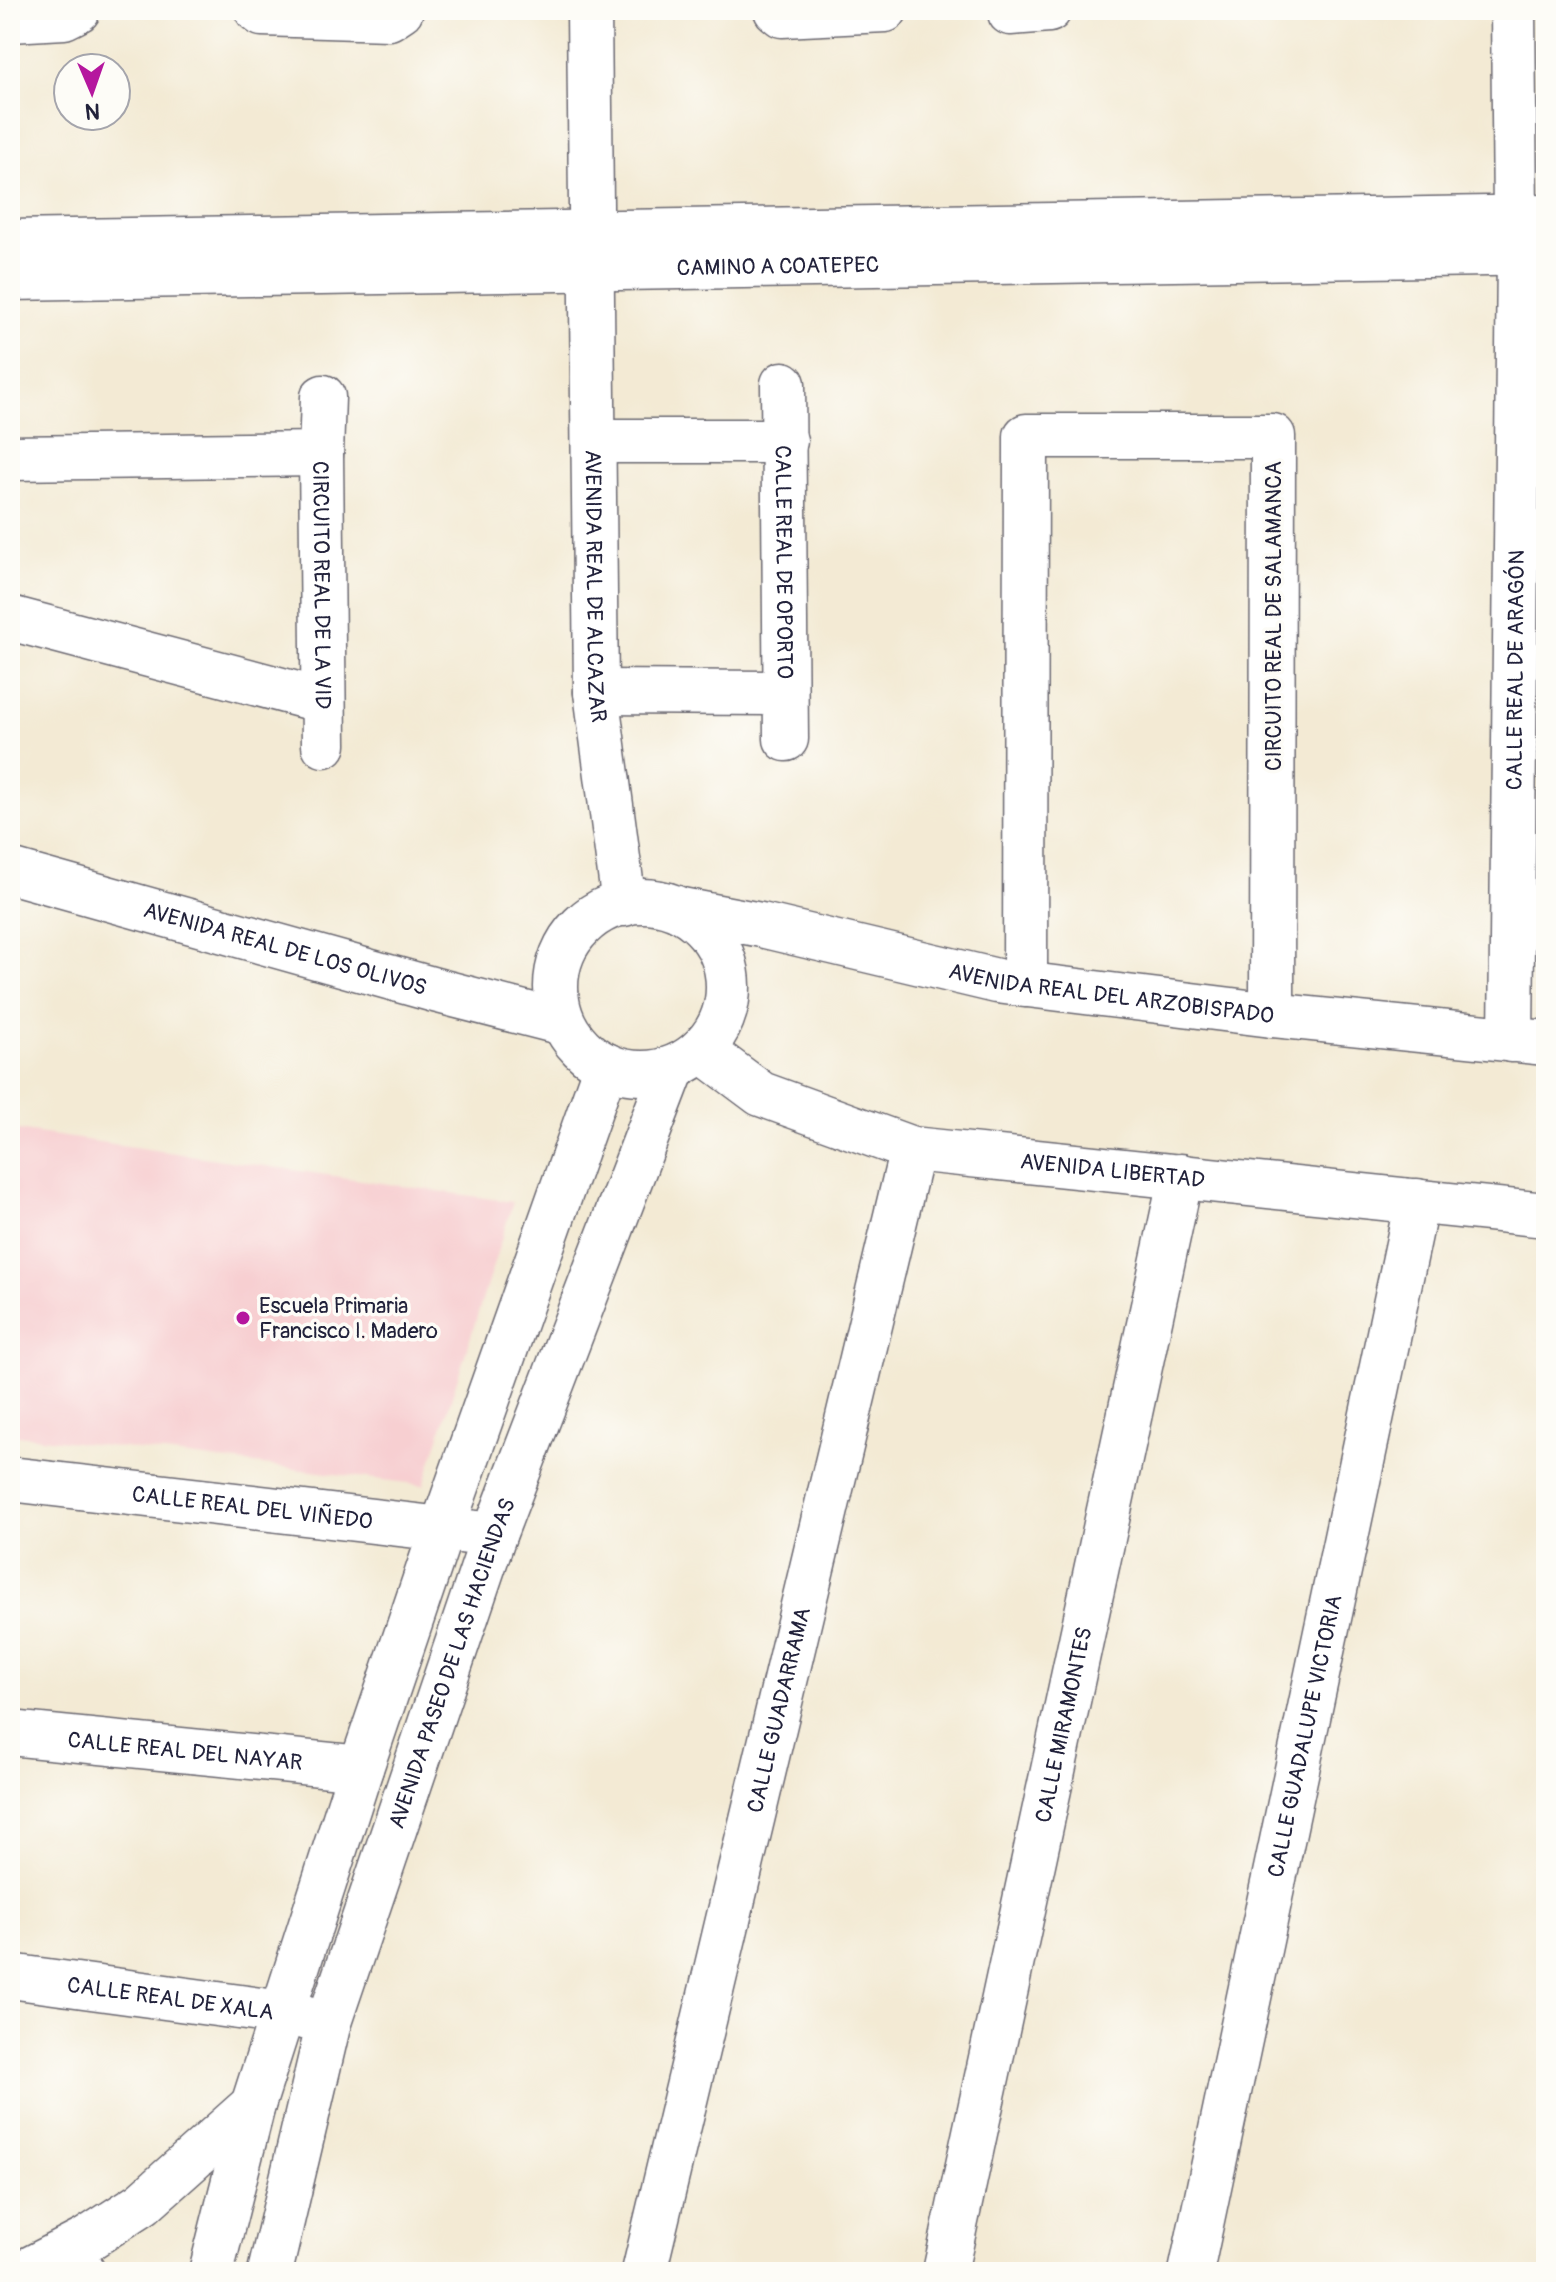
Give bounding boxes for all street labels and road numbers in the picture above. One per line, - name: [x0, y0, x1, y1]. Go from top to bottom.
- street label: CAMINO A COATEPEC: [676, 251, 879, 282]
- street label: CALLE REAL DE OPORTO: [769, 445, 798, 679]
- street label: AVENIDA REAL DE ALCAZAR: [579, 449, 613, 724]
- street label: CIRCUITO REAL DE LA VID: [306, 461, 337, 709]
- street label: CIRCUITO REAL DE SALAMANCA: [1260, 461, 1288, 771]
- street label: CALLE REAL DE ARAGÓN: [1501, 550, 1531, 790]
- street label: AVENIDA REAL DE LOS OLIVOS: [140, 896, 430, 1002]
- street label: AVENIDA REAL DEL ARZOBISPADO: [946, 957, 1275, 1030]
- street label: AVENIDA LIBERTAD: [1019, 1147, 1206, 1194]
- street label: CALLE REAL DEL VIÑEDO: [130, 1480, 374, 1536]
- street label: AVENIDA PASEO DE LAS HACIENDAS: [383, 1494, 522, 1832]
- street label: CALLE GUADALUPE VICTORIA: [1262, 1592, 1349, 1880]
- street label: CALLE GUADARRAMA: [741, 1604, 817, 1816]
- street label: CALLE MIRAMONTES: [1029, 1624, 1099, 1825]
- street label: CALLE REAL DEL NAYAR: [66, 1726, 304, 1777]
- street label: CALLE REAL DE XALA: [65, 1971, 275, 2027]

